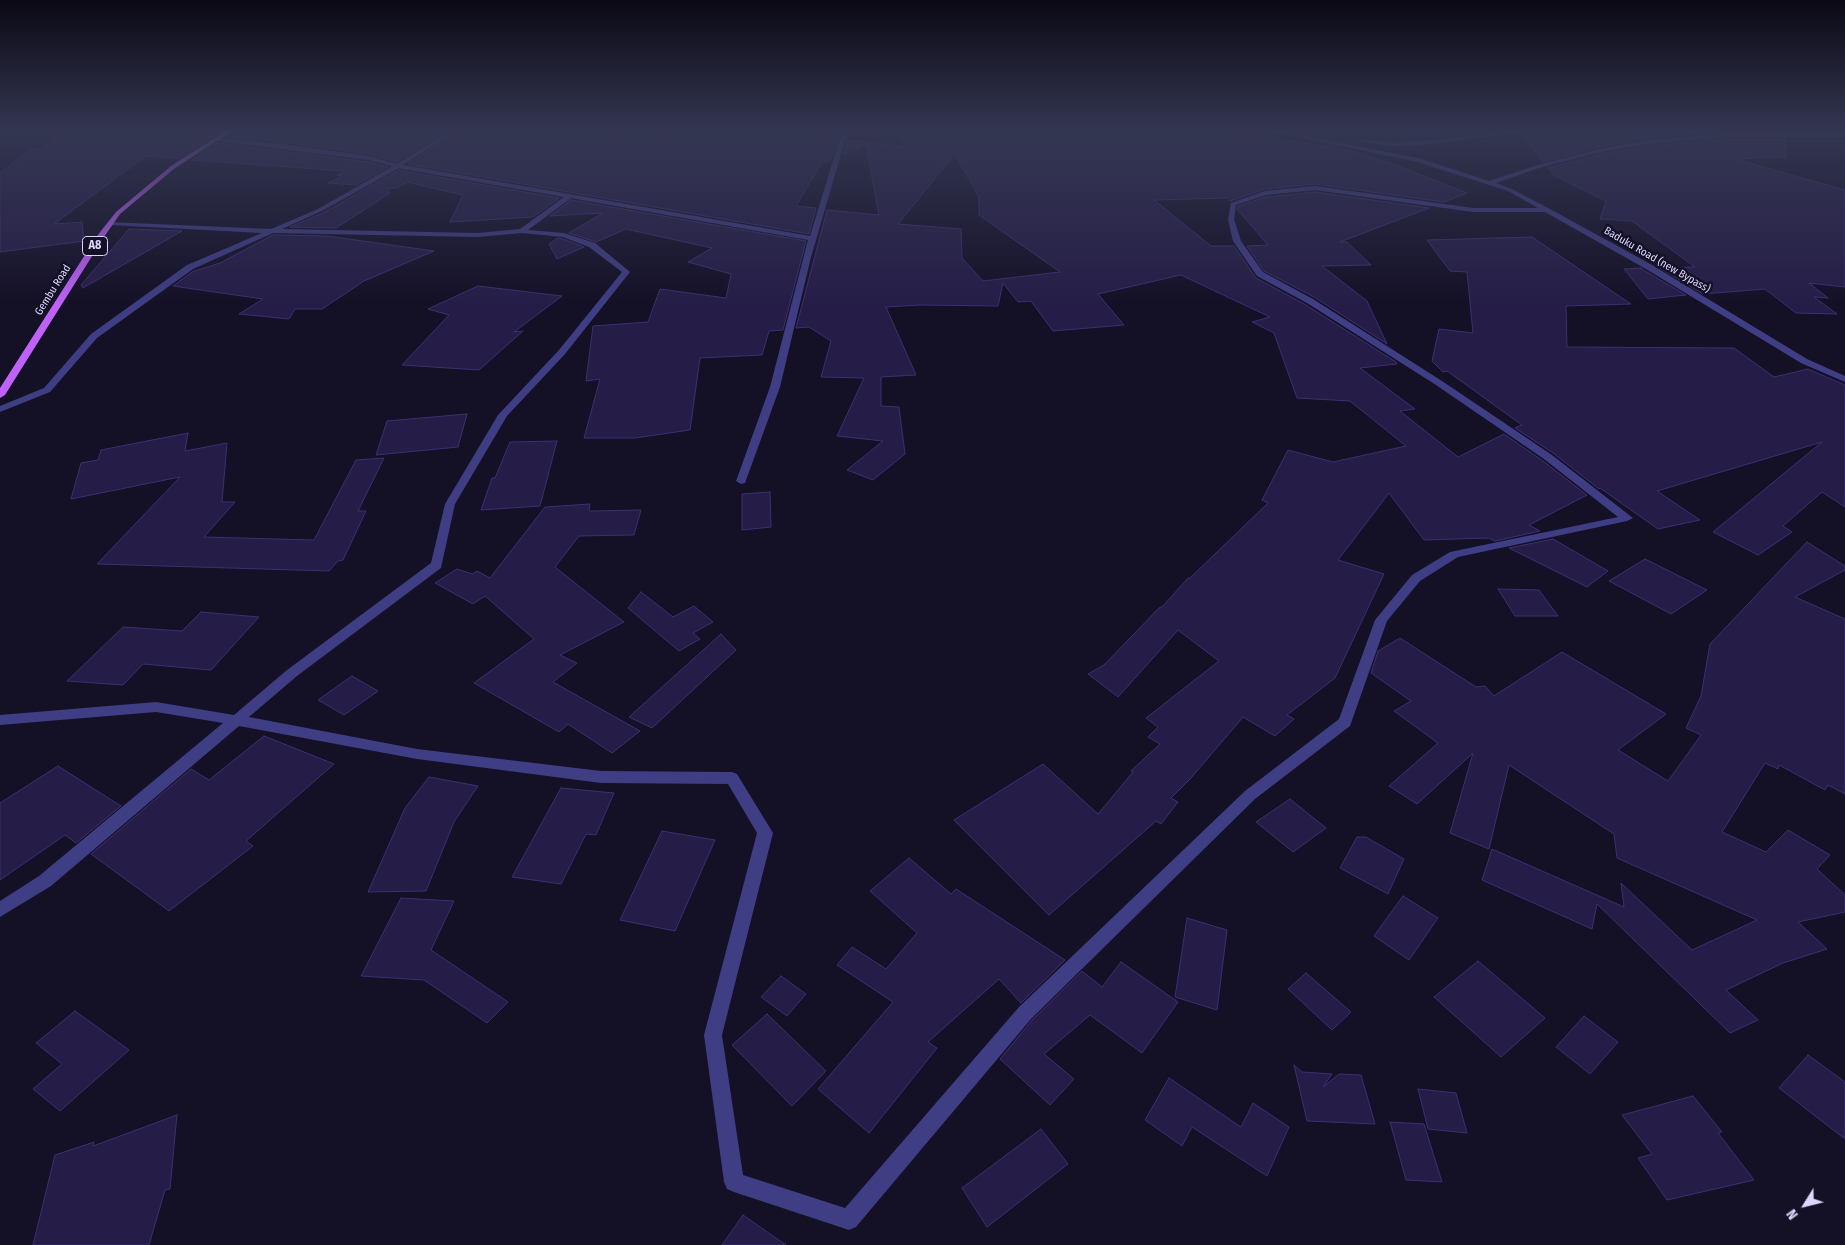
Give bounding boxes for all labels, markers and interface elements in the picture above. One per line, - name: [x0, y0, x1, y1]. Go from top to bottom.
- street label: Baduku Road (new Bypass): [1601, 224, 1713, 296]
- road number: A8: [82, 237, 108, 256]
- street label: Gembu Road: [32, 262, 74, 318]
- north arrow: [1780, 1180, 1830, 1230]
- text: N: [1783, 1206, 1802, 1223]

